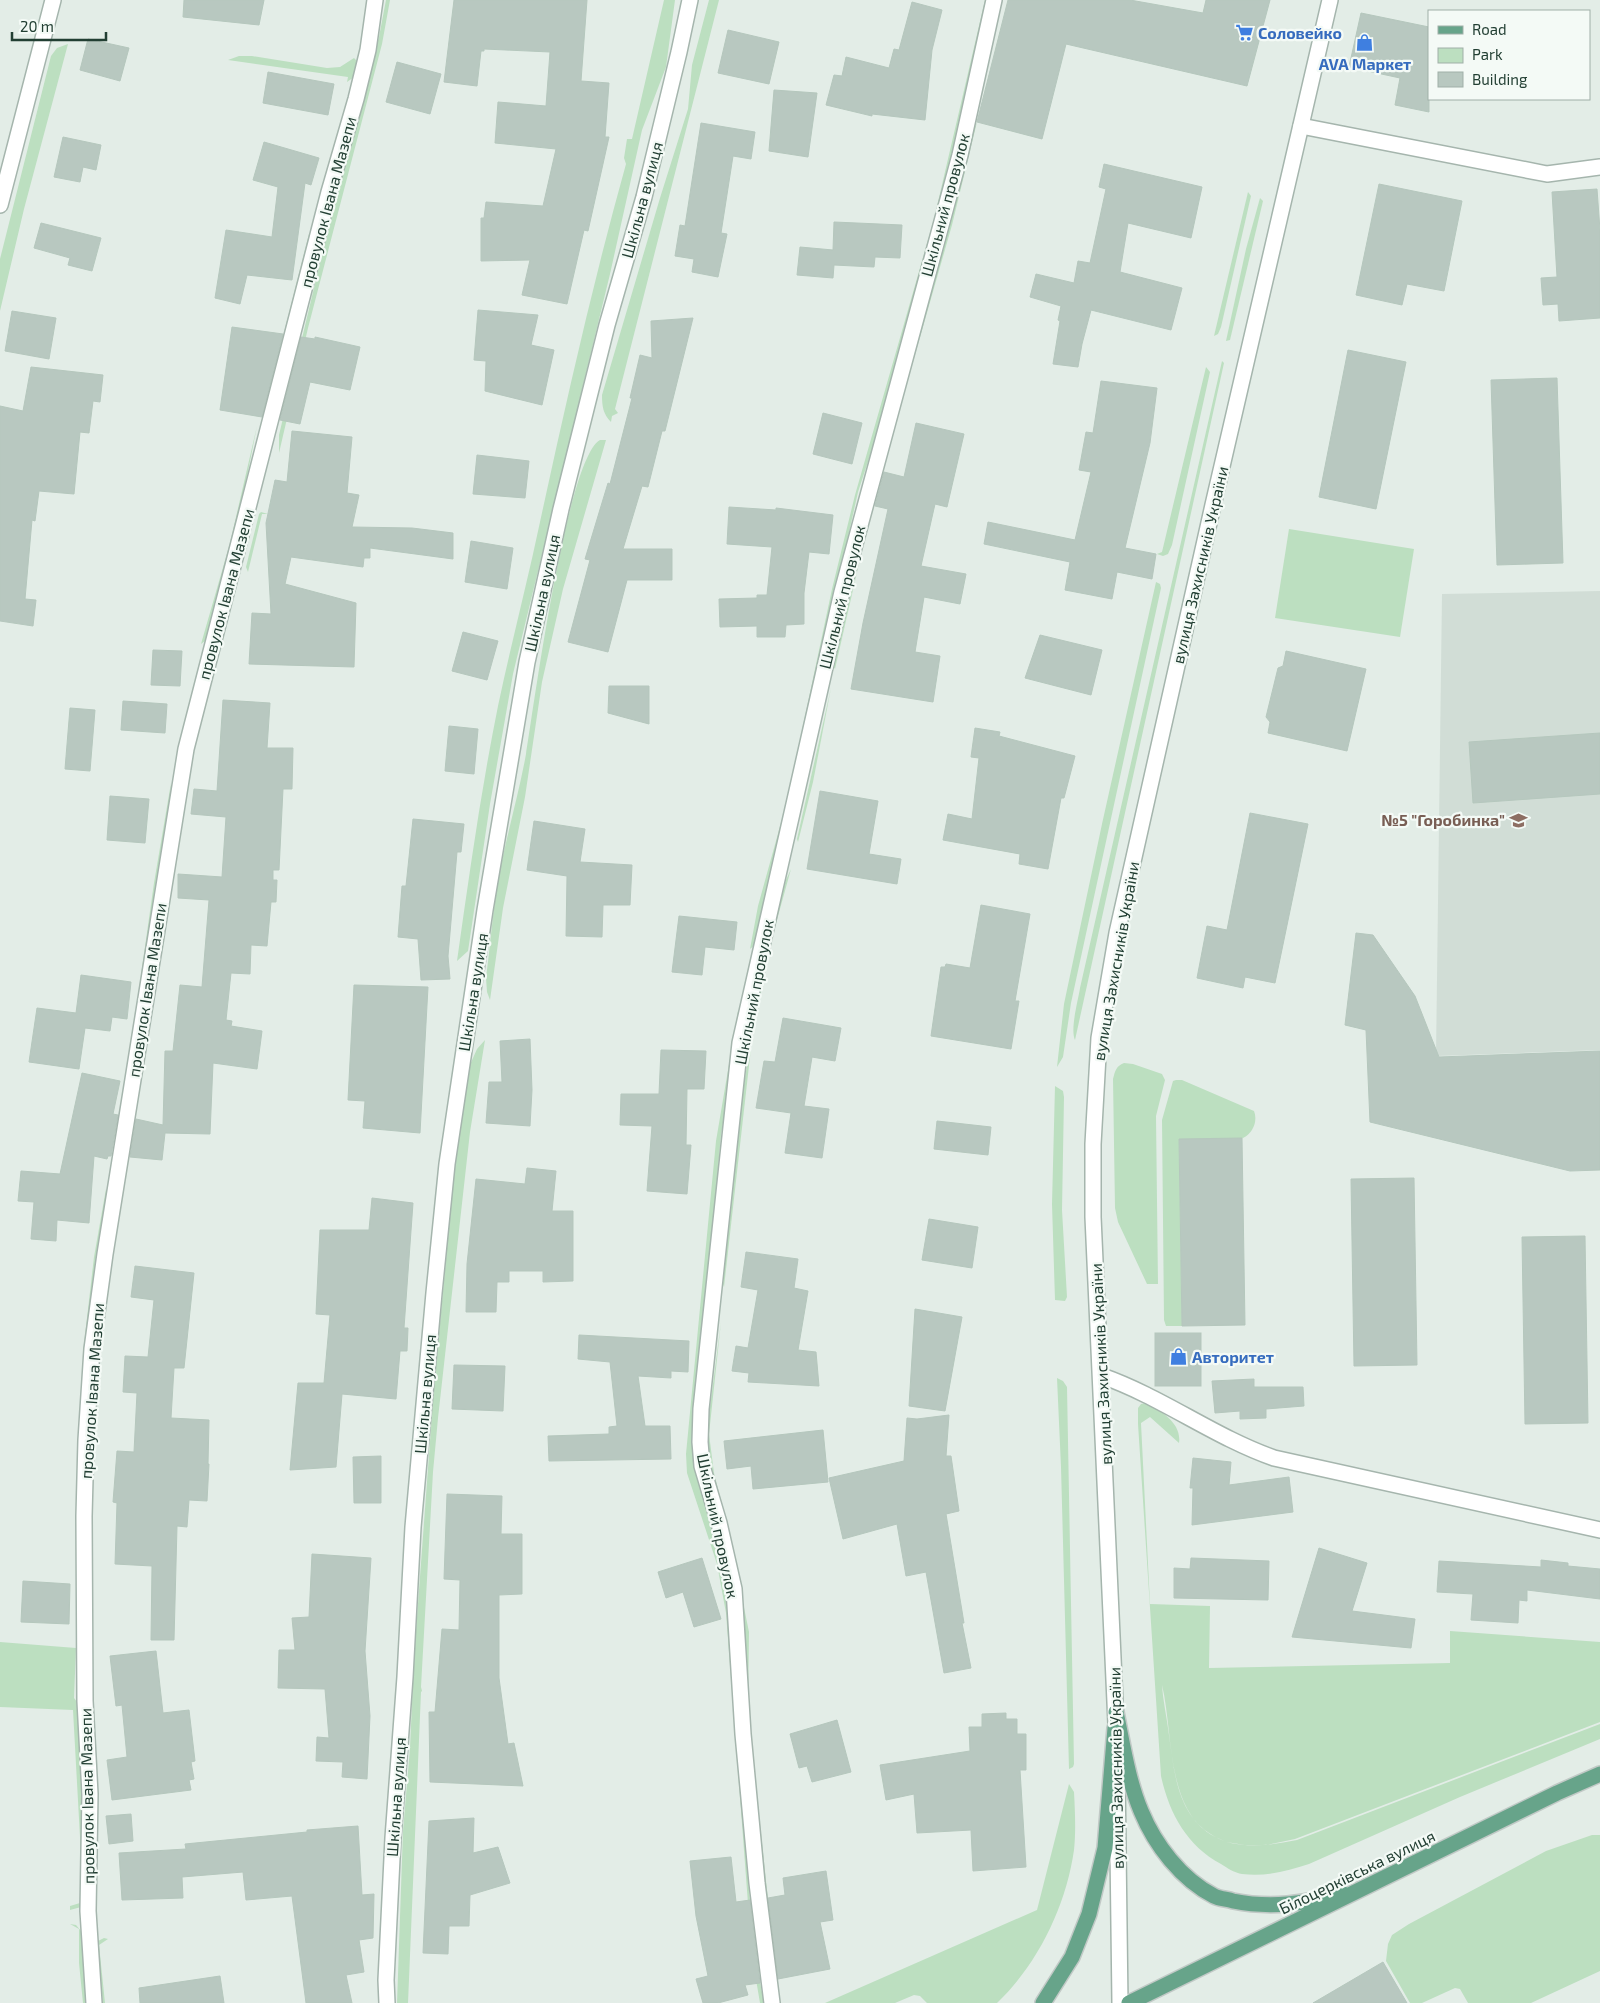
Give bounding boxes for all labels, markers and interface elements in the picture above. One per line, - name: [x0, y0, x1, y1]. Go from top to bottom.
- scale bar: [12, 10, 106, 42]
- legend: [1428, 10, 1590, 100]
- text: 20 m: [20, 17, 54, 35]
- text: Road: [1472, 20, 1507, 38]
- supermarket icon: Соловейко: [1234, 23, 1254, 43]
- place label: Соловейко: [1258, 23, 1342, 42]
- shop icon: AVA Маркет: [1355, 32, 1375, 52]
- text: Park: [1472, 45, 1503, 63]
- place label: AVA Маркет: [1319, 54, 1411, 73]
- text: Building: [1472, 70, 1528, 88]
- street label: провулок Івана Мазепи: [296, 114, 360, 290]
- street label: Шкільний провулок: [916, 131, 974, 279]
- street label: Шкільна вулиця: [617, 140, 667, 260]
- street label: вулиця Захисників України: [1168, 464, 1232, 666]
- street label: провулок Івана Мазепи: [194, 506, 258, 682]
- street label: Шкільний провулок: [814, 523, 870, 671]
- street label: Шкільна вулиця: [520, 532, 564, 654]
- place label: №5 "Горобинка": [1381, 810, 1505, 829]
- school or university icon: №5 "Горобинка": [1509, 810, 1529, 830]
- street label: вулиця Захисників України: [1089, 860, 1143, 1062]
- street label: провулок Івана Мазепи: [123, 901, 171, 1079]
- street label: Шкільний провулок: [730, 917, 778, 1066]
- street label: Шкільна вулиця: [454, 931, 492, 1053]
- street label: вулиця Захисників України: [1086, 1263, 1116, 1465]
- street label: провулок Івана Мазепи: [76, 1302, 108, 1480]
- street label: Шкільна вулиця: [410, 1333, 440, 1455]
- shop icon: Авторитет: [1168, 1347, 1188, 1367]
- place label: Авторитет: [1192, 1347, 1274, 1366]
- street label: Шкільний провулок: [693, 1452, 743, 1601]
- street label: вулиця Захисників України: [1104, 1667, 1128, 1869]
- street label: провулок Івана Мазепи: [75, 1708, 99, 1884]
- street label: Шкільна вулиця: [382, 1737, 410, 1857]
- street label: Білоцерківська вулиця: [1276, 1826, 1438, 1918]

